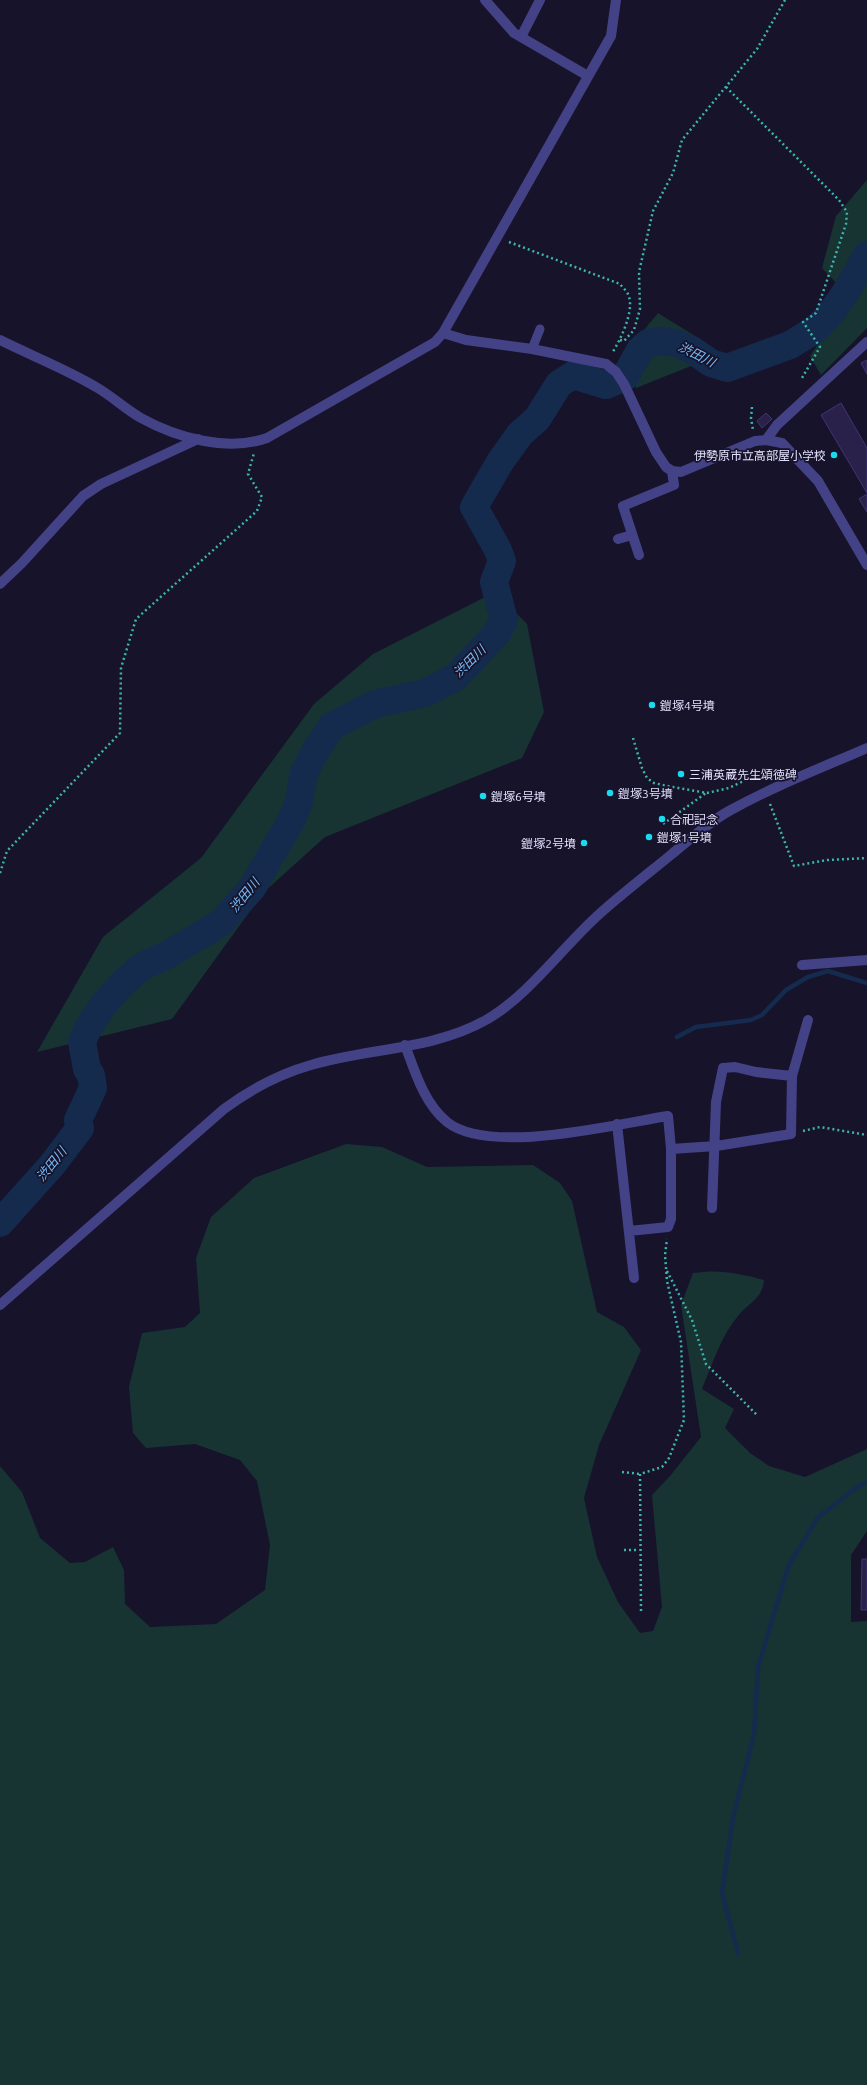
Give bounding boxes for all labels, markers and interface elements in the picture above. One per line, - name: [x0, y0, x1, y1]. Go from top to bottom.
- water label: 渋田川: [676, 339, 719, 370]
- place label: 伊勢原市立高部屋小学校: [694, 449, 826, 462]
- marker: 伊勢原市立高部屋小学校: [829, 450, 839, 460]
- water label: 渋田川: [450, 641, 489, 680]
- place label: 鎧塚4号墳: [660, 699, 715, 712]
- marker: 鎧塚4号墳: [647, 700, 657, 710]
- place label: 三浦英蔵先生頌徳碑: [689, 768, 797, 781]
- marker: 三浦英蔵先生頌徳碑: [676, 769, 686, 779]
- place label: 鎧塚3号墳: [618, 787, 673, 800]
- marker: 鎧塚3号墳: [605, 788, 615, 798]
- place label: 鎧塚6号墳: [491, 790, 546, 803]
- marker: 鎧塚6号墳: [478, 791, 488, 801]
- place label: 合祀記念: [670, 813, 718, 826]
- marker: 合祀記念: [657, 814, 667, 824]
- place label: 鎧塚1号墳: [657, 831, 712, 844]
- marker: 鎧塚1号墳: [644, 832, 654, 842]
- place label: 鎧塚2号墳: [521, 837, 576, 850]
- marker: 鎧塚2号墳: [579, 838, 589, 848]
- water label: 渋田川: [226, 874, 263, 915]
- water label: 渋田川: [33, 1143, 70, 1184]

